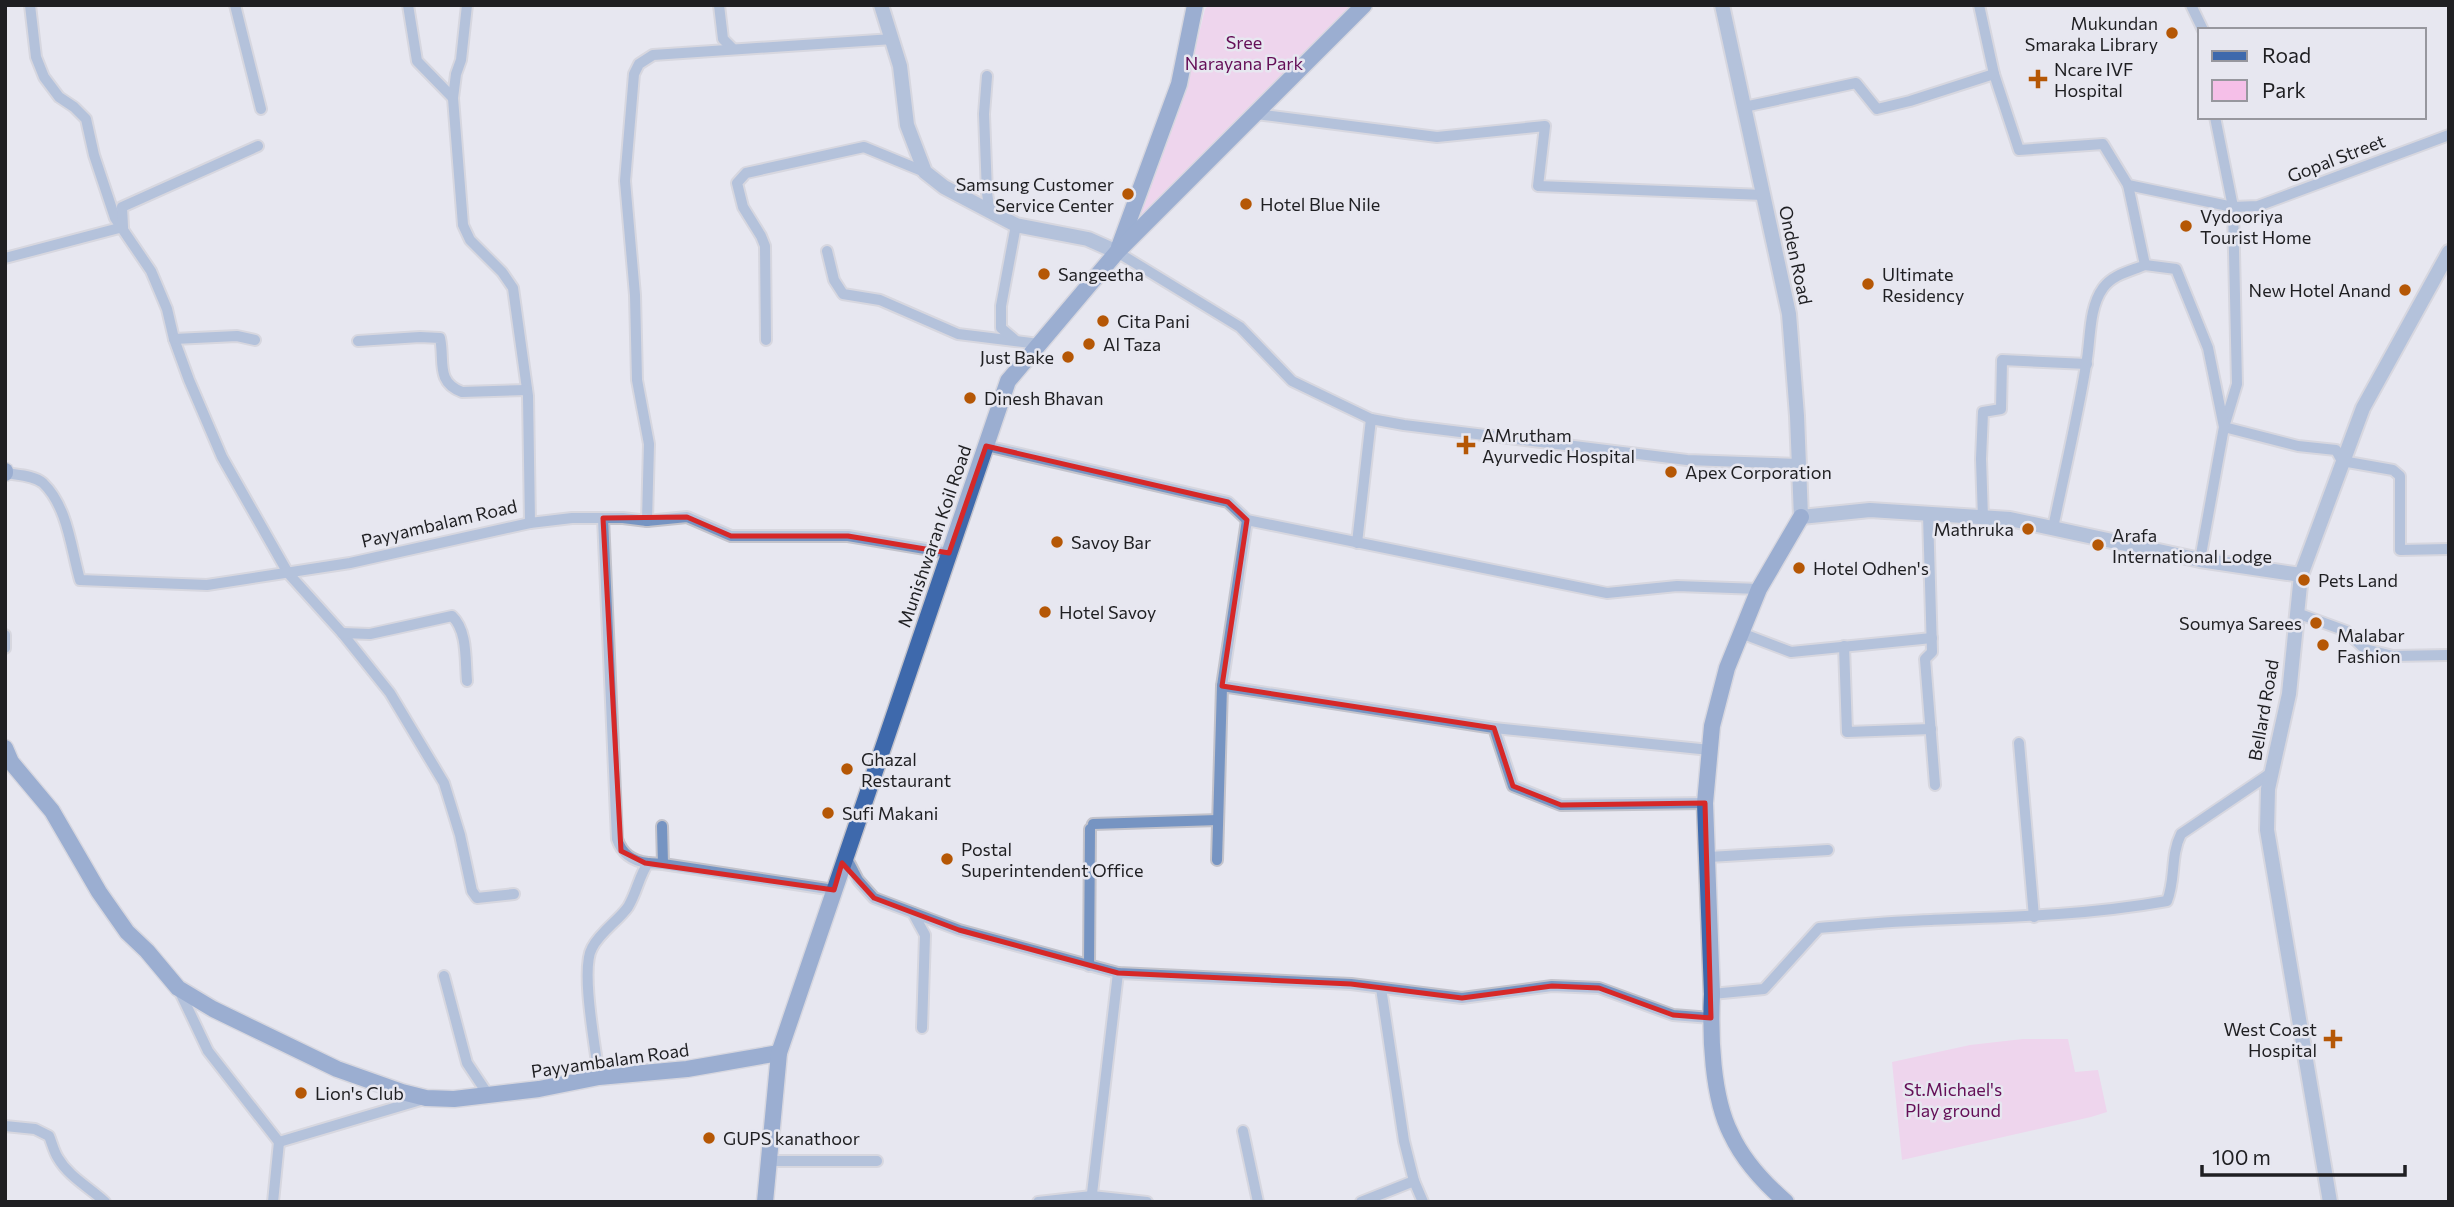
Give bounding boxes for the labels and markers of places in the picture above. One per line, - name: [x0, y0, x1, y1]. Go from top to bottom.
- place label: Mukundan Smaraka Library: [2025, 12, 2158, 55]
- marker: Mukundan Smaraka Library: [2164, 25, 2180, 41]
- place label: Ncare IVF Hospital: [2054, 58, 2133, 101]
- marker: Ncare IVF Hospital: [2028, 69, 2048, 89]
- place label: Samsung Customer Service Center: [956, 173, 1114, 216]
- marker: Samsung Customer Service Center: [1120, 186, 1136, 202]
- place label: Hotel Blue Nile: [1260, 193, 1380, 215]
- marker: Hotel Blue Nile: [1238, 196, 1254, 212]
- place label: Vydooriya Tourist Home: [2200, 205, 2311, 248]
- marker: Vydooriya Tourist Home: [2178, 218, 2194, 234]
- place label: Sangeetha: [1058, 263, 1144, 285]
- place label: Ultimate Residency: [1882, 263, 1964, 306]
- marker: Sangeetha: [1036, 266, 1052, 282]
- marker: Ultimate Residency: [1860, 276, 1876, 292]
- place label: New Hotel Anand: [2249, 279, 2391, 301]
- marker: New Hotel Anand: [2397, 282, 2413, 298]
- place label: Cita Pani: [1117, 310, 1190, 332]
- marker: Cita Pani: [1095, 313, 1111, 329]
- place label: Al Taza: [1103, 333, 1161, 355]
- marker: Al Taza: [1081, 336, 1097, 352]
- place label: Just Bake: [980, 346, 1054, 368]
- marker: Just Bake: [1060, 349, 1076, 365]
- place label: Dinesh Bhavan: [984, 387, 1104, 409]
- marker: Dinesh Bhavan: [962, 390, 978, 406]
- place label: AMrutham Ayurvedic Hospital: [1482, 424, 1635, 467]
- marker: AMrutham Ayurvedic Hospital: [1456, 435, 1476, 455]
- place label: Apex Corporation: [1685, 461, 1832, 483]
- marker: Apex Corporation: [1663, 464, 1679, 480]
- place label: Mathruka: [1933, 518, 2014, 540]
- marker: Mathruka: [2020, 521, 2036, 537]
- place label: Arafa International Lodge: [2112, 524, 2272, 567]
- place label: Savoy Bar: [1071, 531, 1151, 553]
- marker: Savoy Bar: [1049, 534, 1065, 550]
- marker: Arafa International Lodge: [2090, 537, 2106, 553]
- place label: Hotel Odhen's: [1813, 557, 1929, 579]
- marker: Hotel Odhen's: [1791, 560, 1807, 576]
- place label: Pets Land: [2318, 569, 2398, 591]
- marker: Pets Land: [2296, 572, 2312, 588]
- place label: Hotel Savoy: [1059, 601, 1156, 623]
- marker: Hotel Savoy: [1037, 604, 1053, 620]
- place label: Soumya Sarees: [2179, 612, 2302, 634]
- marker: Soumya Sarees: [2308, 615, 2324, 631]
- place label: Malabar Fashion: [2337, 624, 2405, 667]
- marker: Malabar Fashion: [2315, 637, 2331, 653]
- place label: Ghazal Restaurant: [861, 748, 951, 791]
- marker: Ghazal Restaurant: [839, 761, 855, 777]
- place label: Sufi Makani: [842, 802, 938, 824]
- marker: Sufi Makani: [820, 805, 836, 821]
- place label: Postal Superintendent Office: [961, 838, 1144, 881]
- marker: Postal Superintendent Office: [939, 851, 955, 867]
- place label: West Coast Hospital: [2223, 1018, 2317, 1061]
- marker: West Coast Hospital: [2323, 1029, 2343, 1049]
- place label: Lion's Club: [315, 1082, 404, 1104]
- marker: Lion's Club: [293, 1085, 309, 1101]
- place label: GUPS kanathoor: [723, 1127, 860, 1149]
- marker: GUPS kanathoor: [701, 1130, 717, 1146]

